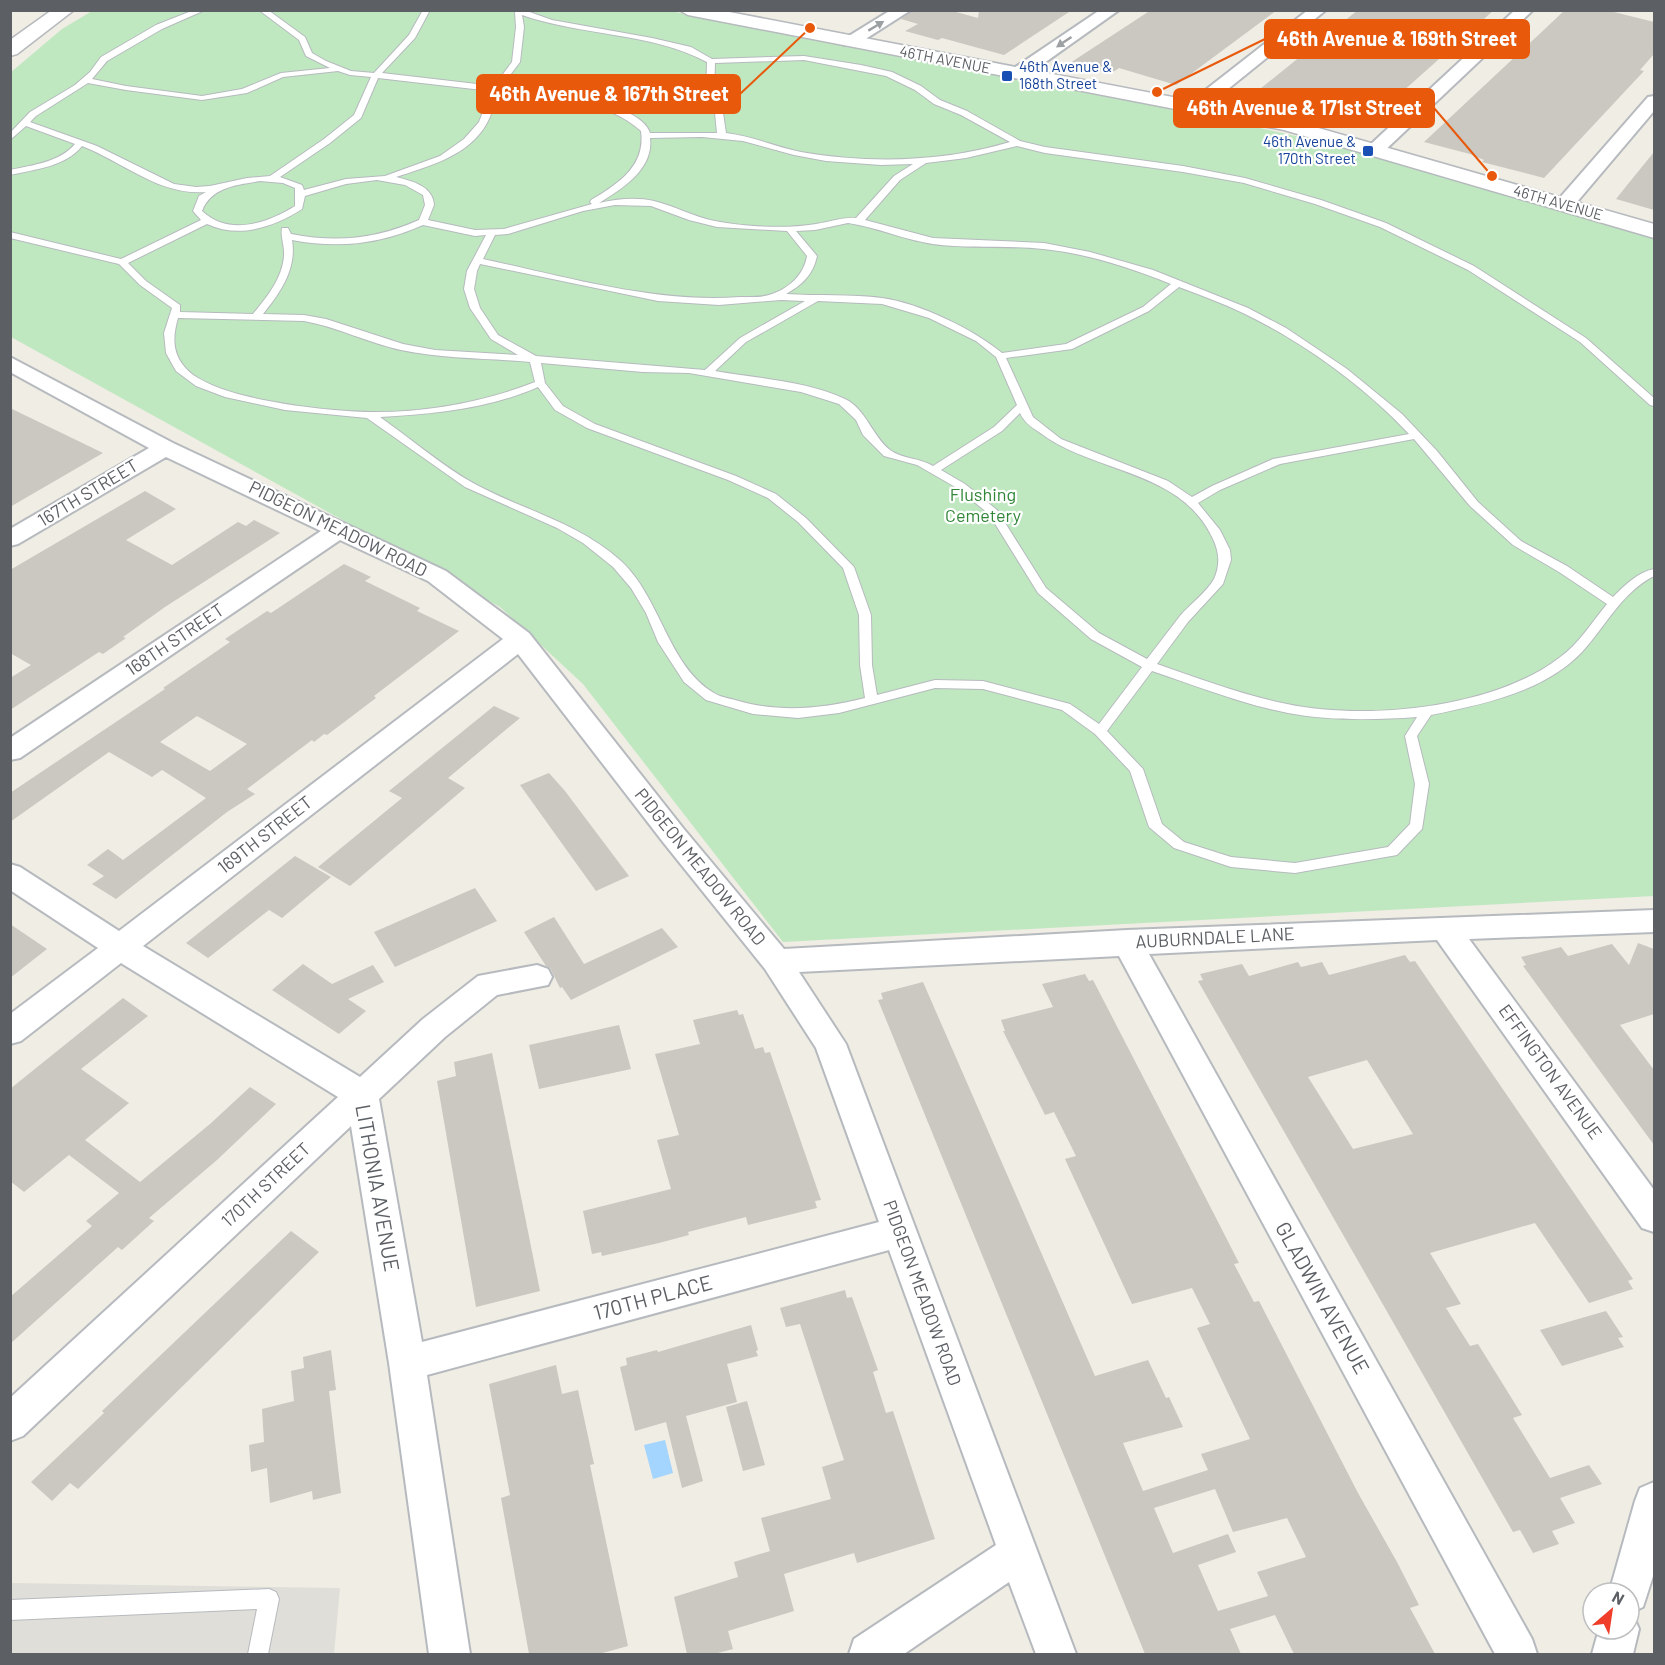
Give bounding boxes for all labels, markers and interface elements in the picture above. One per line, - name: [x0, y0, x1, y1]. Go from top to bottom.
- callout: 46th Avenue & 169th Street: [1265, 20, 1529, 58]
- one-way arrow: [868, 21, 885, 31]
- text: 46th Avenue & 169th Street: [1277, 26, 1517, 50]
- one-way arrow: [1056, 36, 1072, 47]
- street label: 46TH AVENUE: [898, 41, 992, 77]
- place label: 46th Avenue & 168th Street: [1019, 57, 1112, 92]
- marker: 46th Avenue & 168th Street: [1000, 69, 1014, 83]
- callout: 46th Avenue & 167th Street: [477, 75, 740, 113]
- text: 46th Avenue & 167th Street: [489, 81, 729, 105]
- callout: 46th Avenue & 171st Street: [1174, 89, 1434, 127]
- text: 46th Avenue & 171st Street: [1186, 95, 1422, 119]
- place label: 46th Avenue & 170th Street: [1263, 132, 1356, 167]
- marker: 46th Avenue & 170th Street: [1361, 144, 1375, 158]
- street label: 46TH AVENUE: [1511, 181, 1605, 223]
- street label: 167TH STREET: [33, 454, 142, 531]
- street label: PIDGEON MEADOW ROAD: [246, 475, 431, 581]
- park label: Flushing Cemetery: [945, 483, 1021, 526]
- street label: 168TH STREET: [121, 598, 228, 680]
- street label: PIDGEON MEADOW ROAD: [631, 783, 771, 949]
- street label: 169TH STREET: [213, 790, 316, 878]
- street label: AUBURNDALE LANE: [1135, 922, 1295, 952]
- street label: EFFINGTON AVENUE: [1494, 1000, 1607, 1143]
- street label: LITHONIA AVENUE: [351, 1102, 406, 1273]
- street label: 170TH STREET: [216, 1137, 315, 1231]
- street label: PIDGEON MEADOW ROAD: [879, 1197, 967, 1388]
- street label: GLADWIN AVENUE: [1271, 1217, 1376, 1378]
- street label: 170TH PLACE: [590, 1269, 715, 1324]
- north arrow: [1581, 1581, 1641, 1641]
- text: N: [1609, 1587, 1628, 1608]

